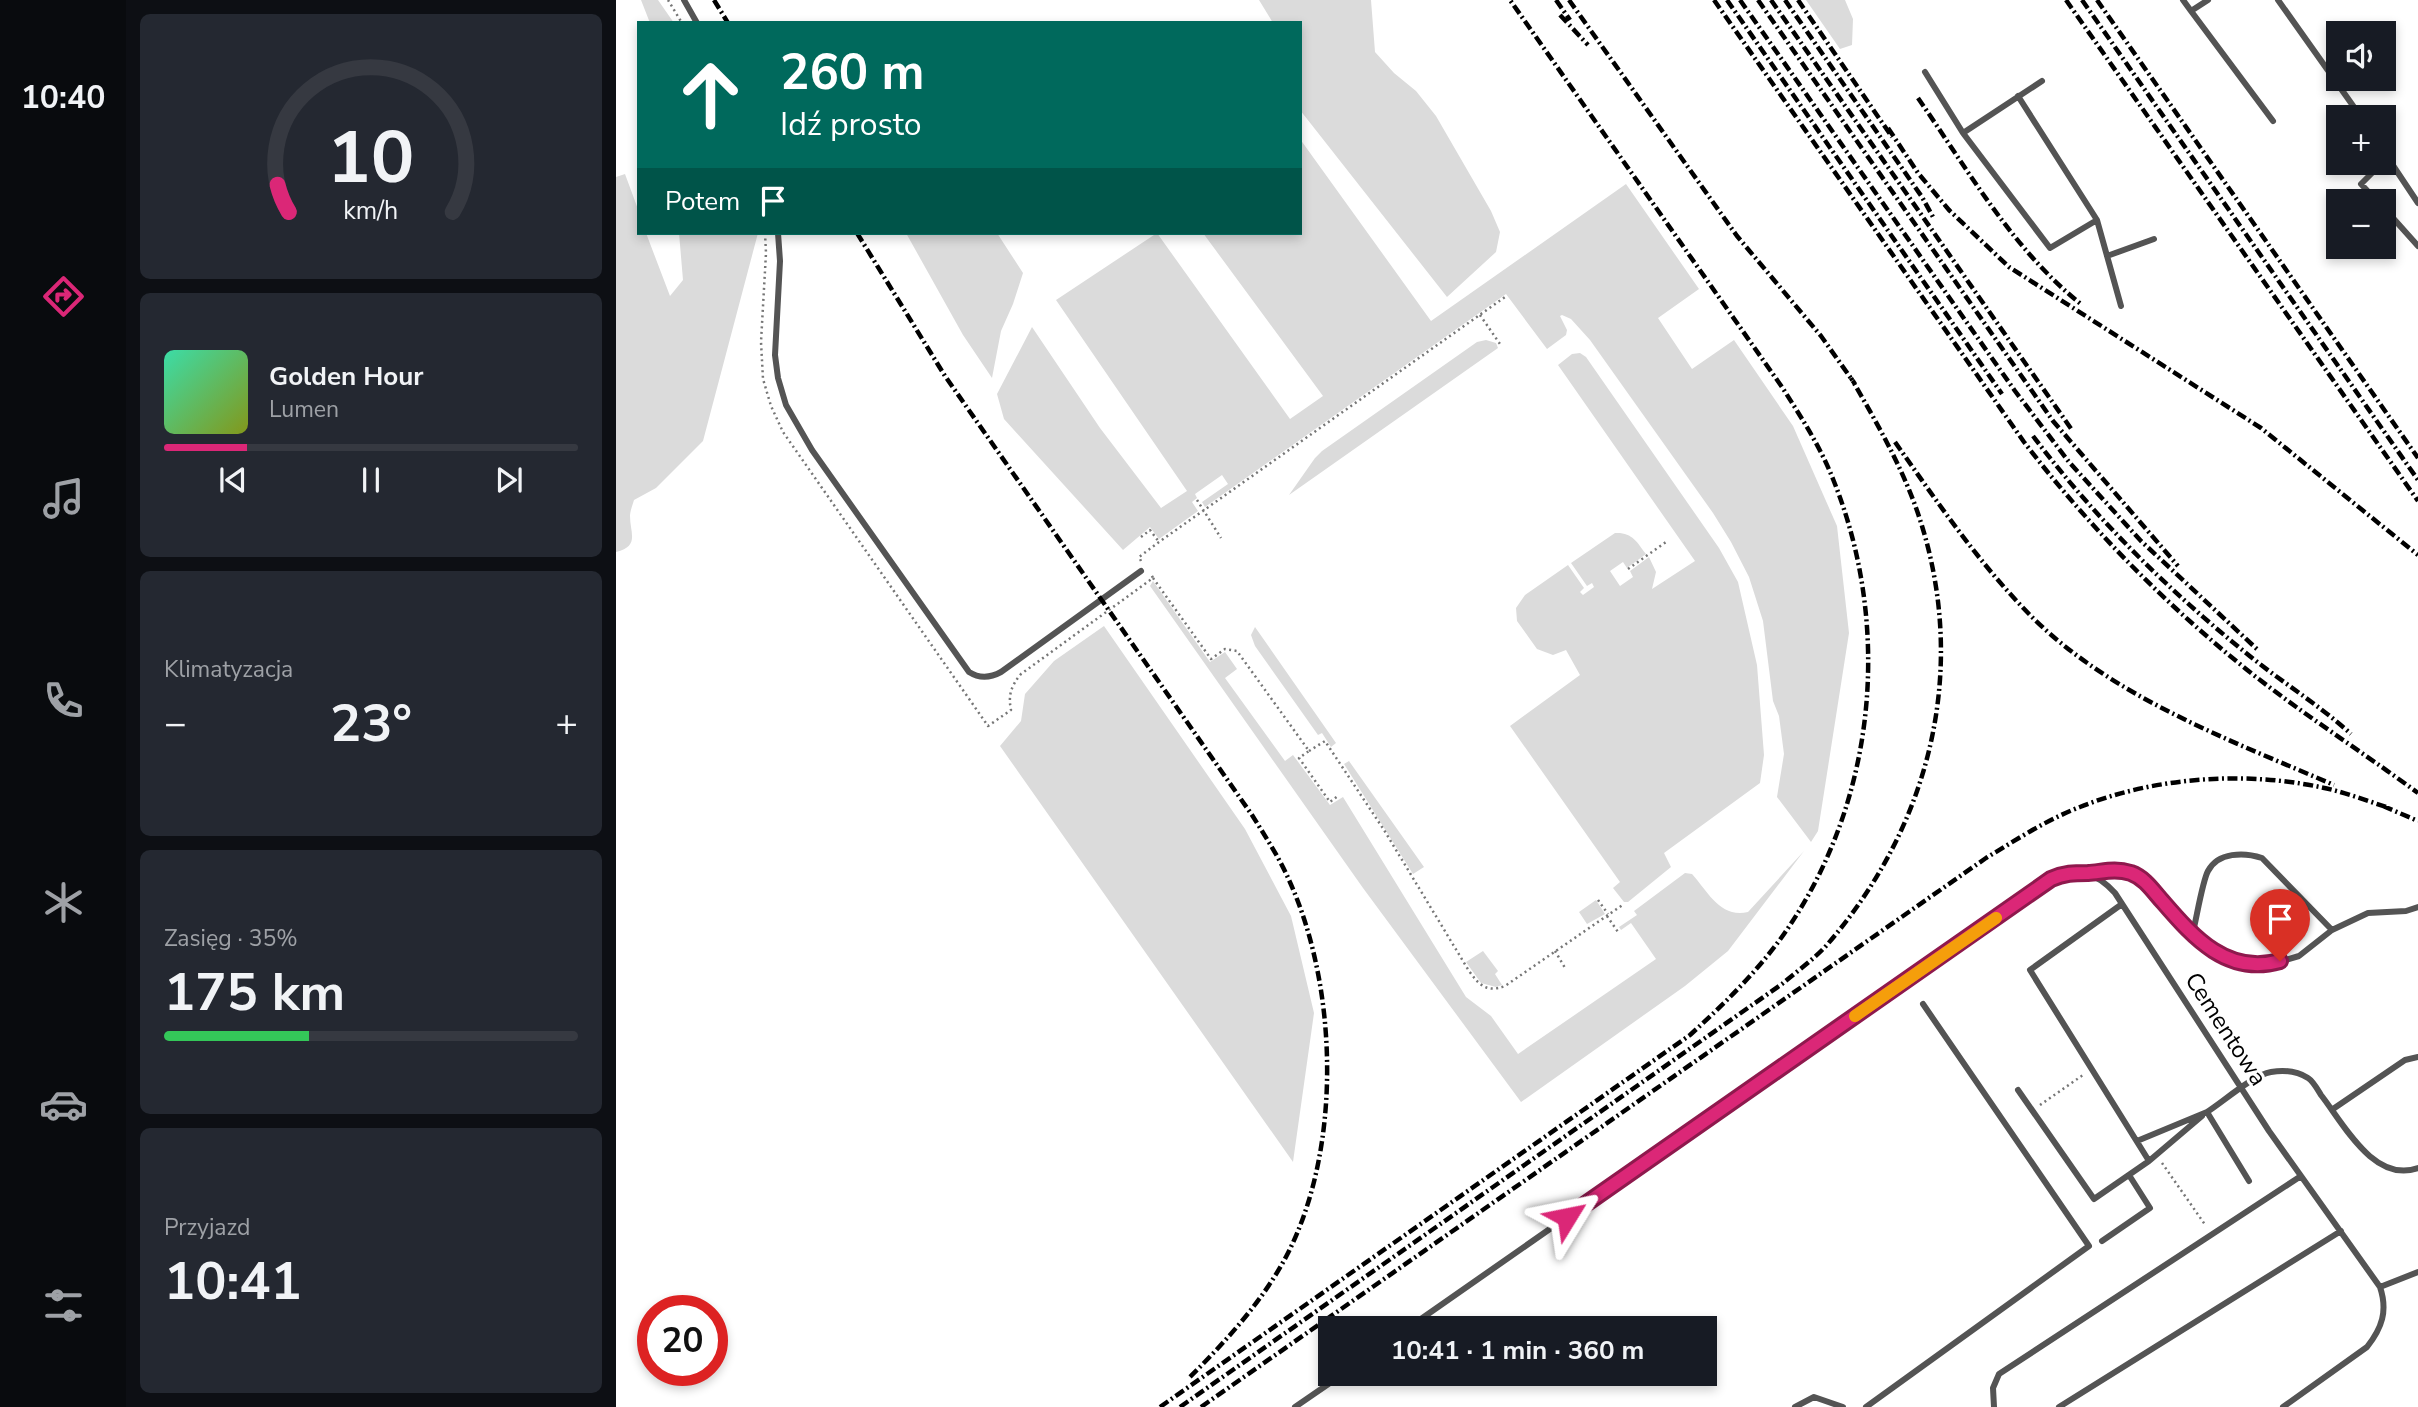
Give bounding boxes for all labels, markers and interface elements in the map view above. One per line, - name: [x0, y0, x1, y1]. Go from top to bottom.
- map controls: [2326, 21, 2396, 259]
- button: sound: [2326, 21, 2396, 91]
- text: 260 m: [780, 39, 924, 106]
- icon: ahead: [665, 49, 756, 140]
- text: 10:40: [21, 76, 105, 119]
- text: Idź prosto: [780, 103, 922, 146]
- button: +: [2326, 105, 2396, 175]
- text: 10: [327, 109, 415, 209]
- icon: arrive: [754, 182, 792, 220]
- text: Potem: [665, 184, 740, 219]
- button: −: [2326, 189, 2396, 259]
- text: km/h: [343, 194, 399, 228]
- icon: directions: [39, 272, 88, 321]
- text: Golden Hour: [269, 359, 424, 394]
- text: Lumen: [269, 394, 339, 425]
- icon: previous: [214, 461, 252, 499]
- icon: pause: [352, 461, 390, 499]
- icon: next: [490, 461, 528, 499]
- icon: music: [39, 474, 88, 523]
- text: Klimatyzacja: [164, 654, 293, 685]
- icon: phone: [39, 676, 88, 725]
- text: 23°: [330, 688, 412, 759]
- text: −: [164, 698, 187, 749]
- text: +: [555, 698, 578, 749]
- icon: climate: [39, 878, 88, 927]
- pin: [2250, 889, 2310, 961]
- icon: arrive: [2261, 900, 2299, 938]
- text: Zasięg · 35%: [164, 923, 298, 954]
- text: 175 km: [164, 957, 345, 1028]
- street label: Cementowa: [2177, 966, 2275, 1092]
- icon: car: [39, 1080, 88, 1129]
- position arrow: [1530, 1180, 1604, 1254]
- text: Przyjazd: [164, 1212, 250, 1243]
- text: 10:41: [164, 1246, 302, 1317]
- icon: filters: [39, 1281, 88, 1330]
- speed limit sign: 20: [637, 1295, 728, 1386]
- text: 10:41 · 1 min · 360 m: [1391, 1333, 1644, 1368]

